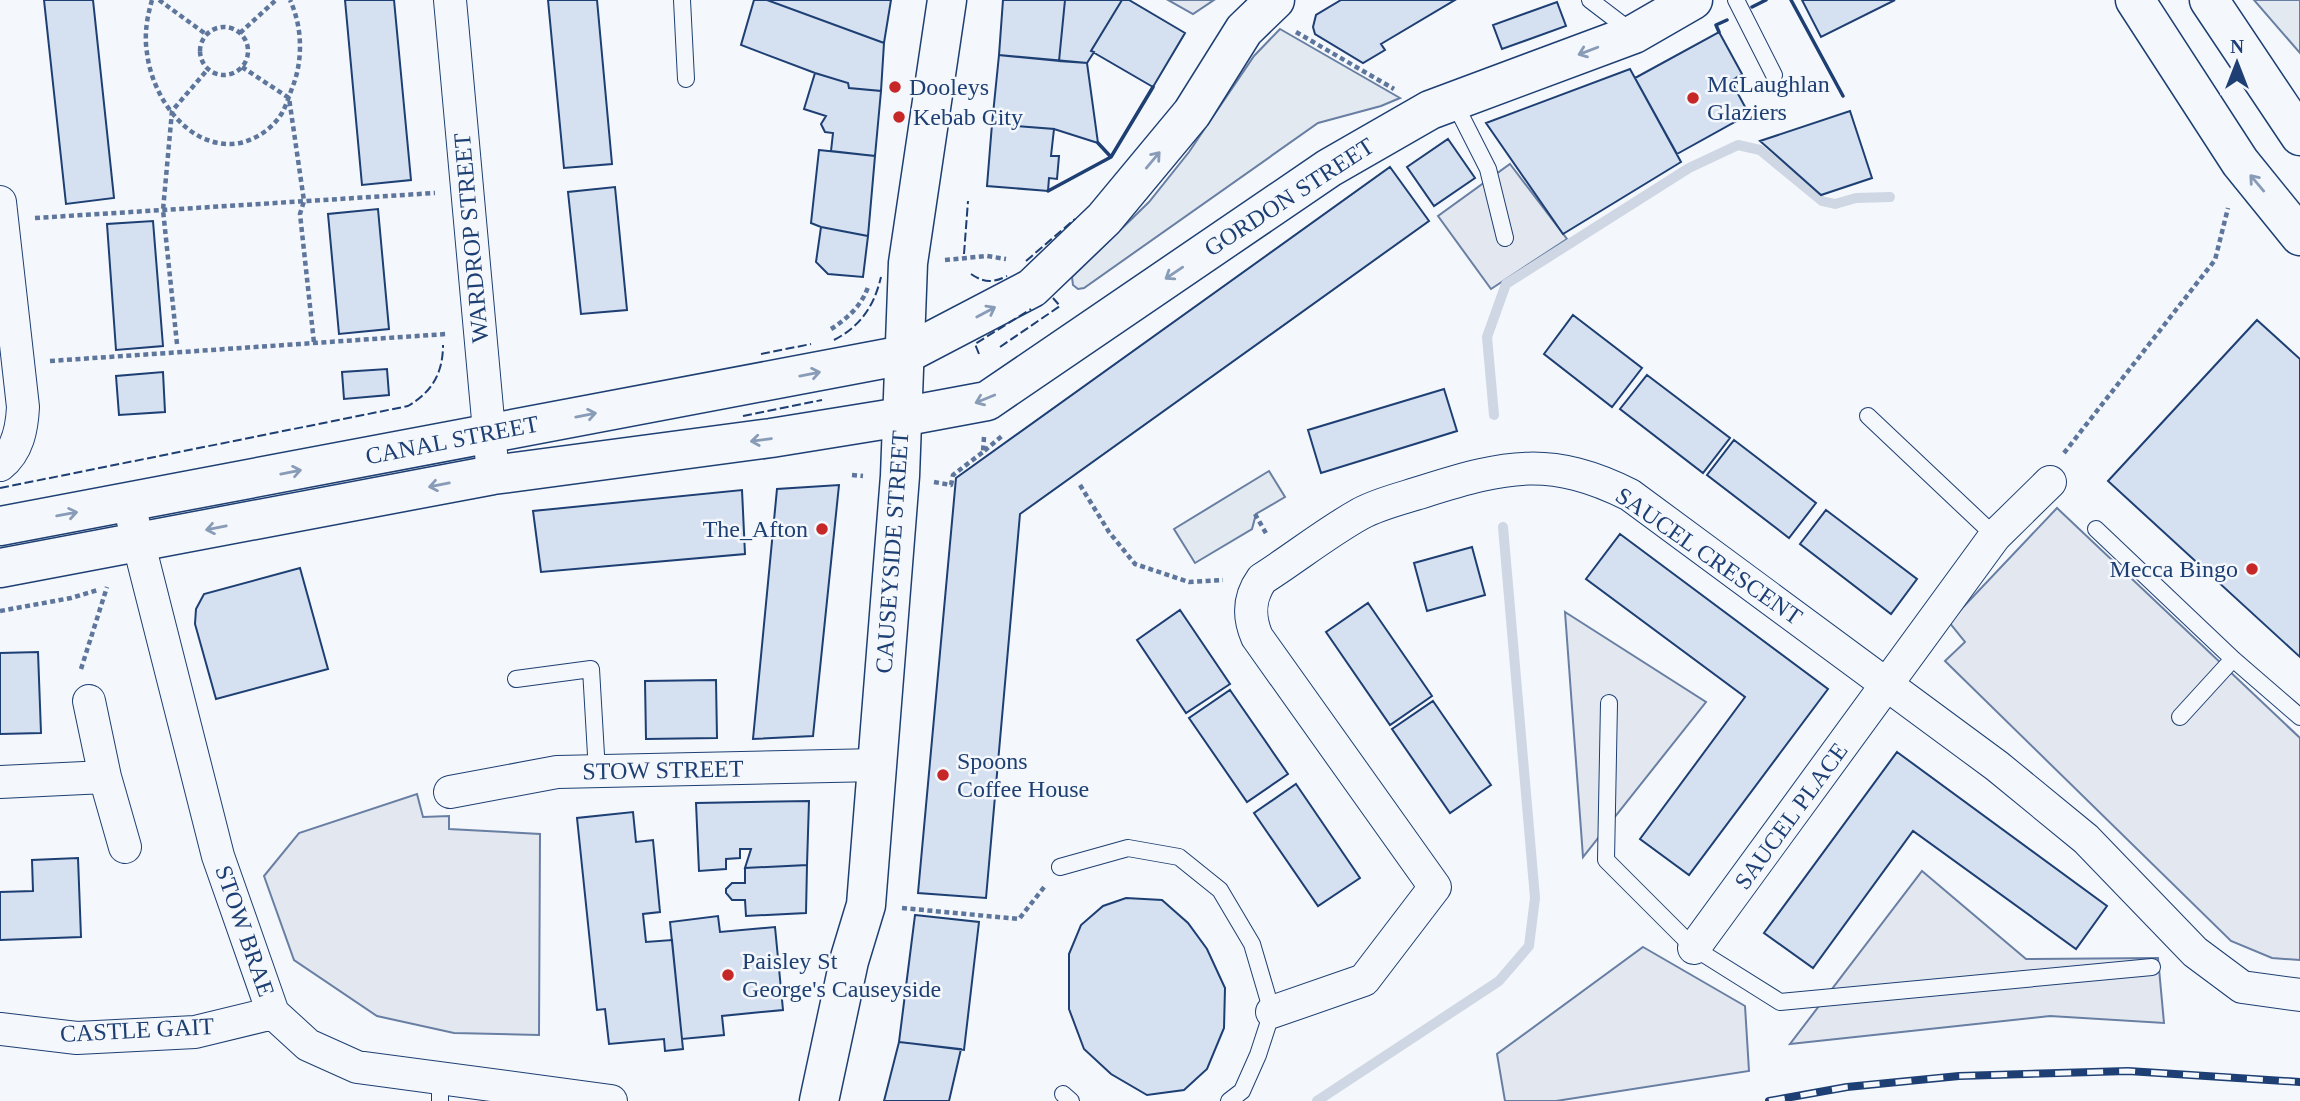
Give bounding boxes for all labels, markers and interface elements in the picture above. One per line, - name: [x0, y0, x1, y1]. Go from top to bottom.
- north arrow: [2202, 28, 2272, 98]
- text: N: [2230, 36, 2244, 57]
- one-way arrow: [1578, 46, 1600, 59]
- place label: McLaughlan Glaziers: [1707, 71, 1830, 125]
- place label: Dooleys: [909, 74, 989, 100]
- marker: Dooleys: [887, 79, 903, 95]
- marker: McLaughlan Glaziers: [1685, 90, 1701, 106]
- place label: Kebab City: [913, 104, 1023, 130]
- marker: Kebab City: [891, 109, 907, 125]
- street label: WARDROP STREET: [449, 132, 493, 344]
- street label: GORDON STREET: [1199, 132, 1379, 261]
- one-way arrow: [1145, 151, 1160, 169]
- one-way arrow: [2249, 174, 2265, 192]
- one-way arrow: [1165, 266, 1184, 280]
- one-way arrow: [976, 304, 996, 318]
- one-way arrow: [798, 366, 821, 380]
- one-way arrow: [975, 393, 996, 406]
- one-way arrow: [574, 408, 597, 421]
- street label: CANAL STREET: [363, 410, 541, 470]
- street label: CAUSEYSIDE STREET: [871, 429, 913, 674]
- one-way arrow: [751, 433, 773, 446]
- one-way arrow: [279, 464, 302, 478]
- one-way arrow: [428, 479, 451, 493]
- street label: SAUCEL CRESCENT: [1611, 482, 1807, 630]
- one-way arrow: [55, 507, 78, 520]
- place label: The_Afton: [703, 516, 808, 542]
- marker: The_Afton: [814, 521, 830, 537]
- one-way arrow: [205, 522, 228, 536]
- place label: Mecca Bingo: [2109, 556, 2238, 582]
- marker: Mecca Bingo: [2244, 561, 2260, 577]
- street label: SAUCEL PLACE: [1729, 738, 1853, 894]
- place label: Spoons Coffee House: [957, 748, 1089, 802]
- street label: STOW STREET: [582, 756, 744, 784]
- marker: Spoons Coffee House: [935, 767, 951, 783]
- street label: STOW BRAE: [210, 862, 280, 1000]
- place label: Paisley St George's Causeyside: [742, 948, 941, 1002]
- marker: Paisley St George's Causeyside: [720, 967, 736, 983]
- street label: CASTLE GAIT: [59, 1013, 215, 1047]

